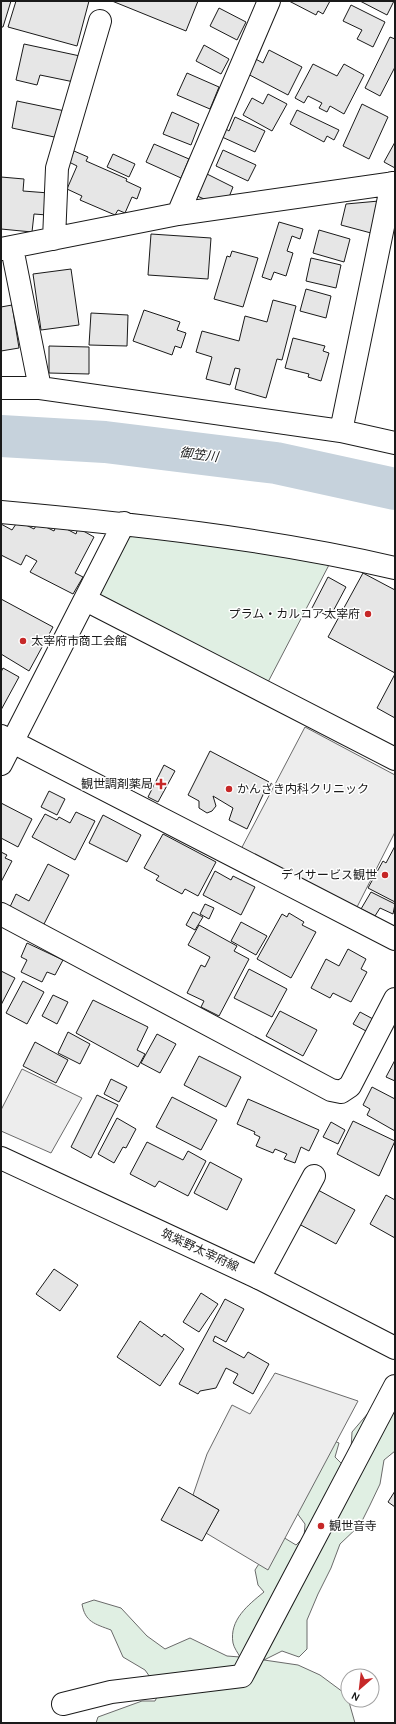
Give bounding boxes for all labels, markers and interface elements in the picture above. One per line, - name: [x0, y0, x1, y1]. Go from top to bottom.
- water label: 御笠川: [179, 445, 221, 465]
- place label: プラム・カルコア太宰府: [229, 607, 360, 621]
- marker: プラム・カルコア太宰府: [363, 609, 373, 619]
- place label: 太宰府市商工会館: [31, 634, 127, 648]
- marker: 太宰府市商工会館: [18, 636, 28, 646]
- place label: 観世調剤薬局: [81, 777, 153, 791]
- marker: 観世調剤薬局: [156, 779, 166, 789]
- place label: かんざき内科クリニック: [237, 782, 369, 796]
- marker: かんざき内科クリニック: [224, 784, 234, 794]
- place label: デイサービス観世: [281, 868, 377, 882]
- marker: デイサービス観世: [380, 870, 390, 880]
- street label: 筑紫野太宰府線: [159, 1226, 241, 1274]
- place label: 観世音寺: [329, 1519, 377, 1533]
- marker: 観世音寺: [316, 1521, 326, 1531]
- north arrow: [340, 1668, 380, 1708]
- text: N: [349, 1689, 362, 1704]

